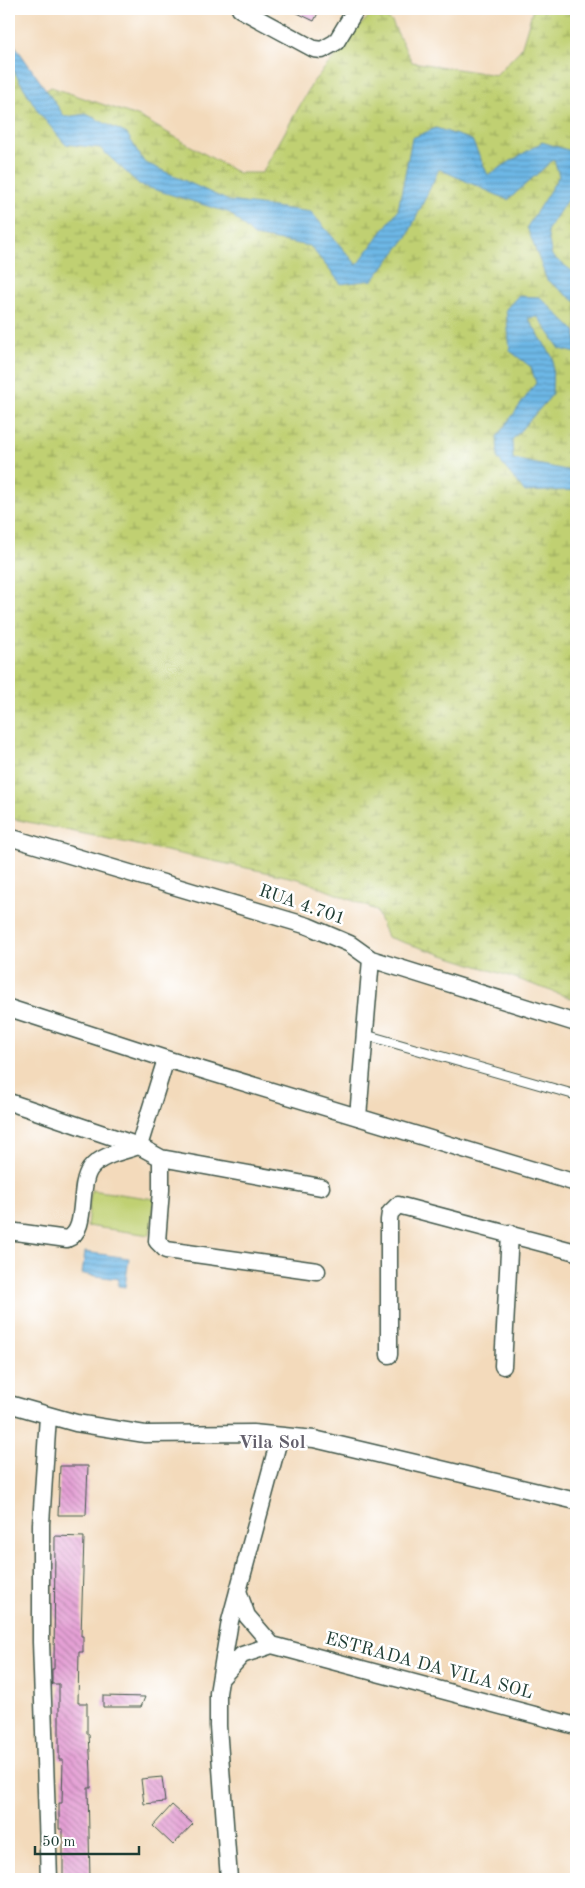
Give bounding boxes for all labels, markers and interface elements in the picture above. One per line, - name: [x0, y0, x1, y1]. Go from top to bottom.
- street label: RUA 4.701: [256, 882, 348, 928]
- district label: Vila Sol: [238, 1434, 306, 1453]
- street label: ESTRADA DA VILA SOL: [323, 1630, 535, 1702]
- scale bar: [35, 1823, 139, 1855]
- text: 50 m: [42, 1835, 76, 1850]

